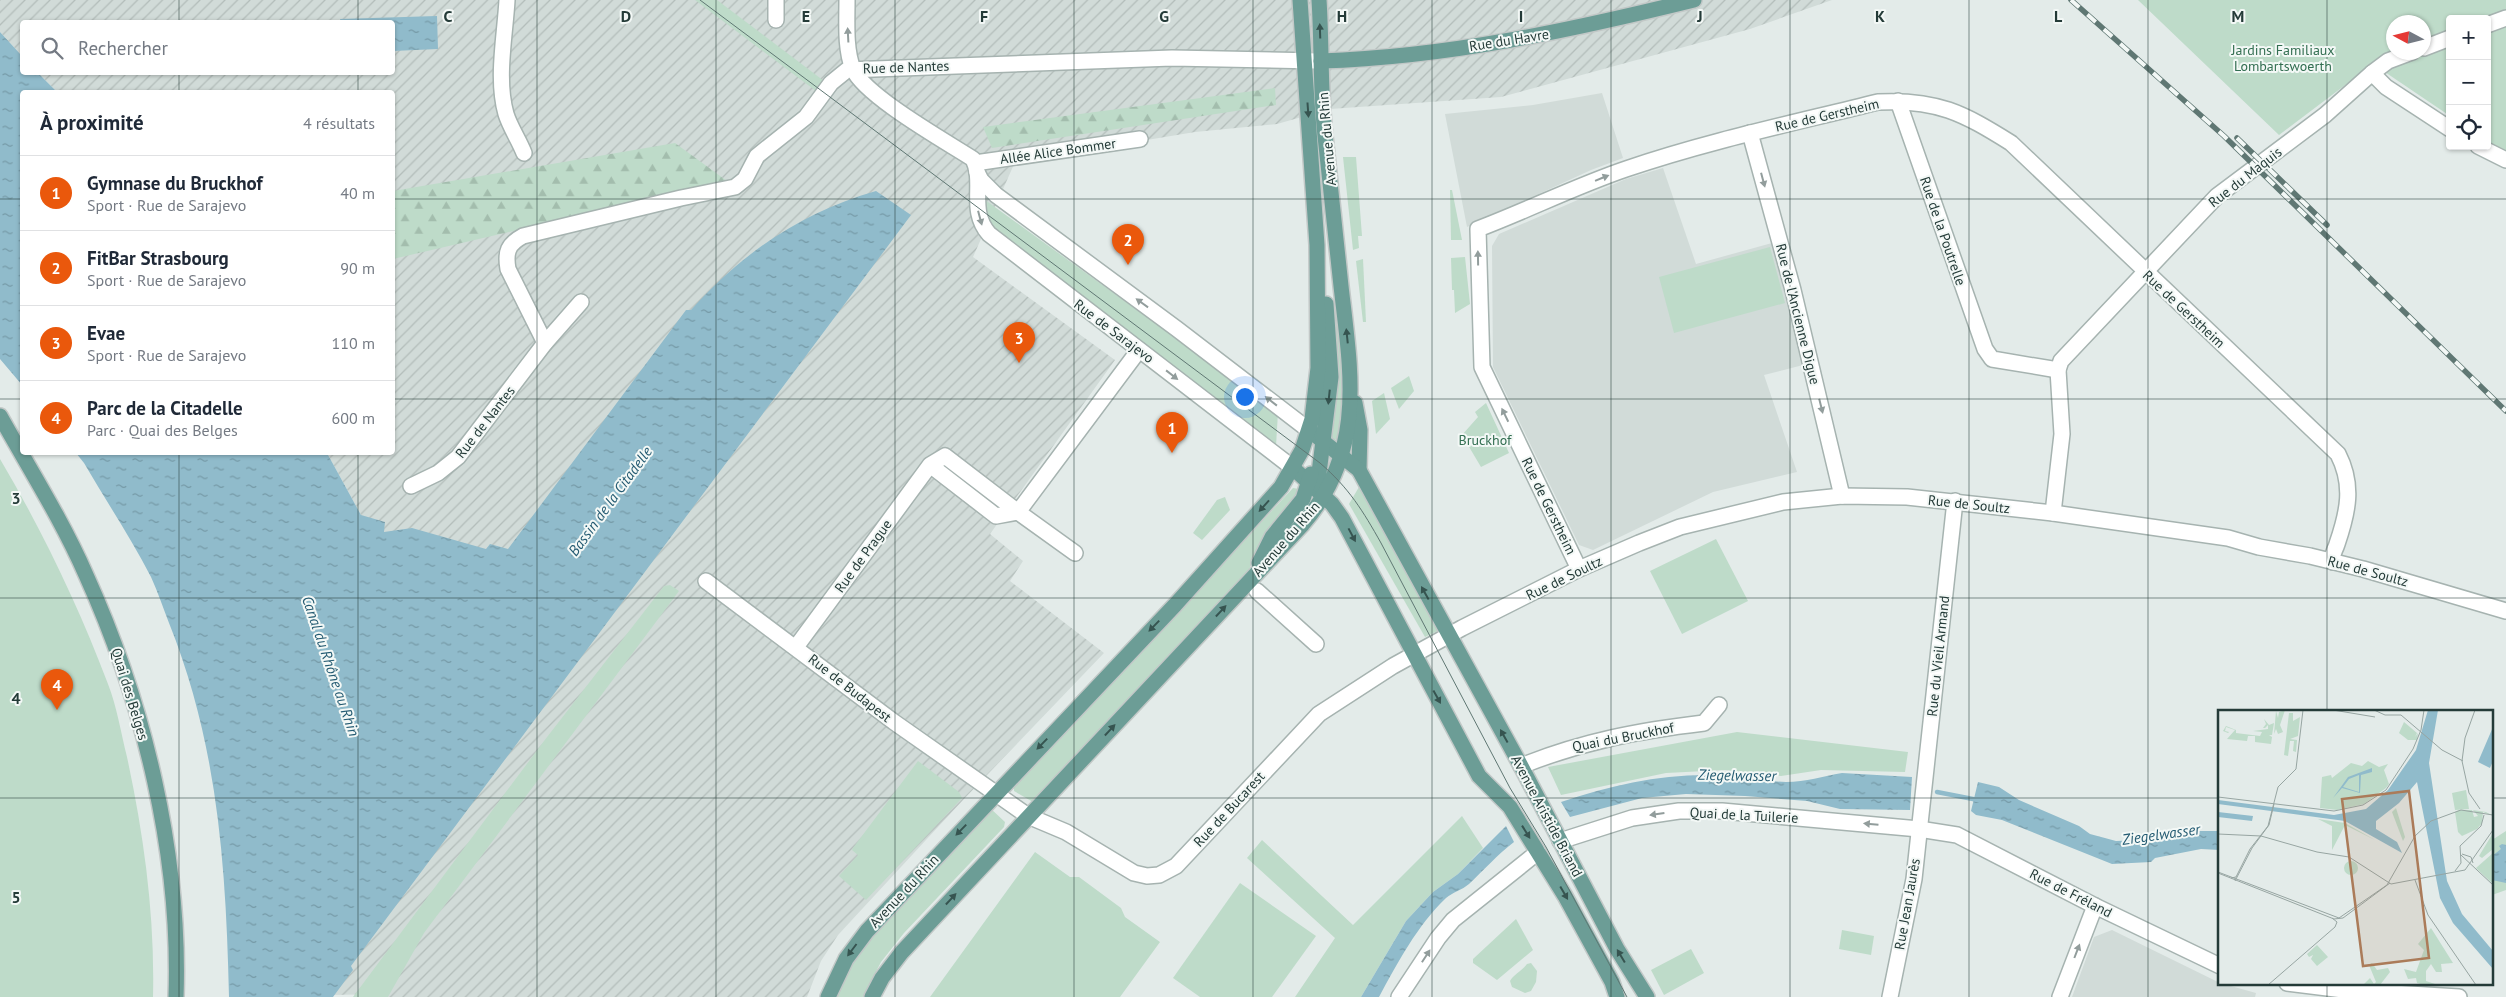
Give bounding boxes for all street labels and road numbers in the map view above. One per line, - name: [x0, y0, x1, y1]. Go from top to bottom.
- street label: Rue du Havre: [1468, 25, 1550, 55]
- street label: Rue de Nantes: [862, 56, 950, 78]
- street label: Avenue du Rhin: [1314, 92, 1340, 186]
- street label: Rue de Gerstheim: [1773, 94, 1881, 136]
- street label: Allée Alice Bommer: [999, 134, 1117, 168]
- street label: Rue du Maquis: [2205, 143, 2285, 211]
- street label: Rue de la Poutrelle: [1916, 174, 1970, 288]
- street label: Rue de l'Ancienne Digue: [1772, 242, 1824, 386]
- street label: Rue de Gerstheim: [2139, 266, 2229, 352]
- street label: Rue de Sarajevo: [1070, 295, 1158, 367]
- street label: Rue de Nantes: [451, 382, 519, 462]
- street label: Rue de Gerstheim: [1518, 454, 1580, 558]
- street label: Rue de Soultz: [1927, 491, 2011, 517]
- street label: Avenue du Rhin: [1248, 498, 1324, 580]
- street label: Rue de Prague: [830, 516, 896, 596]
- street label: Rue de Soultz: [1523, 552, 1605, 604]
- street label: Rue de Soultz: [2326, 552, 2410, 590]
- street label: Rue du Vieil Armand: [1923, 595, 1953, 717]
- street label: Quai des Belges: [107, 646, 153, 743]
- street label: Rue de Budapest: [805, 650, 895, 726]
- street label: Quai du Bruckhof: [1571, 718, 1676, 756]
- street label: Avenue Aristide Briand: [1507, 752, 1587, 880]
- street label: Rue de Bucarest: [1190, 767, 1269, 850]
- street label: Quai de la Tuilerie: [1689, 803, 1799, 827]
- street label: Avenue du Rhin: [865, 851, 943, 931]
- street label: Rue Jean Jaurès: [1890, 857, 1924, 951]
- street label: Rue de Fréland: [2027, 864, 2115, 922]

